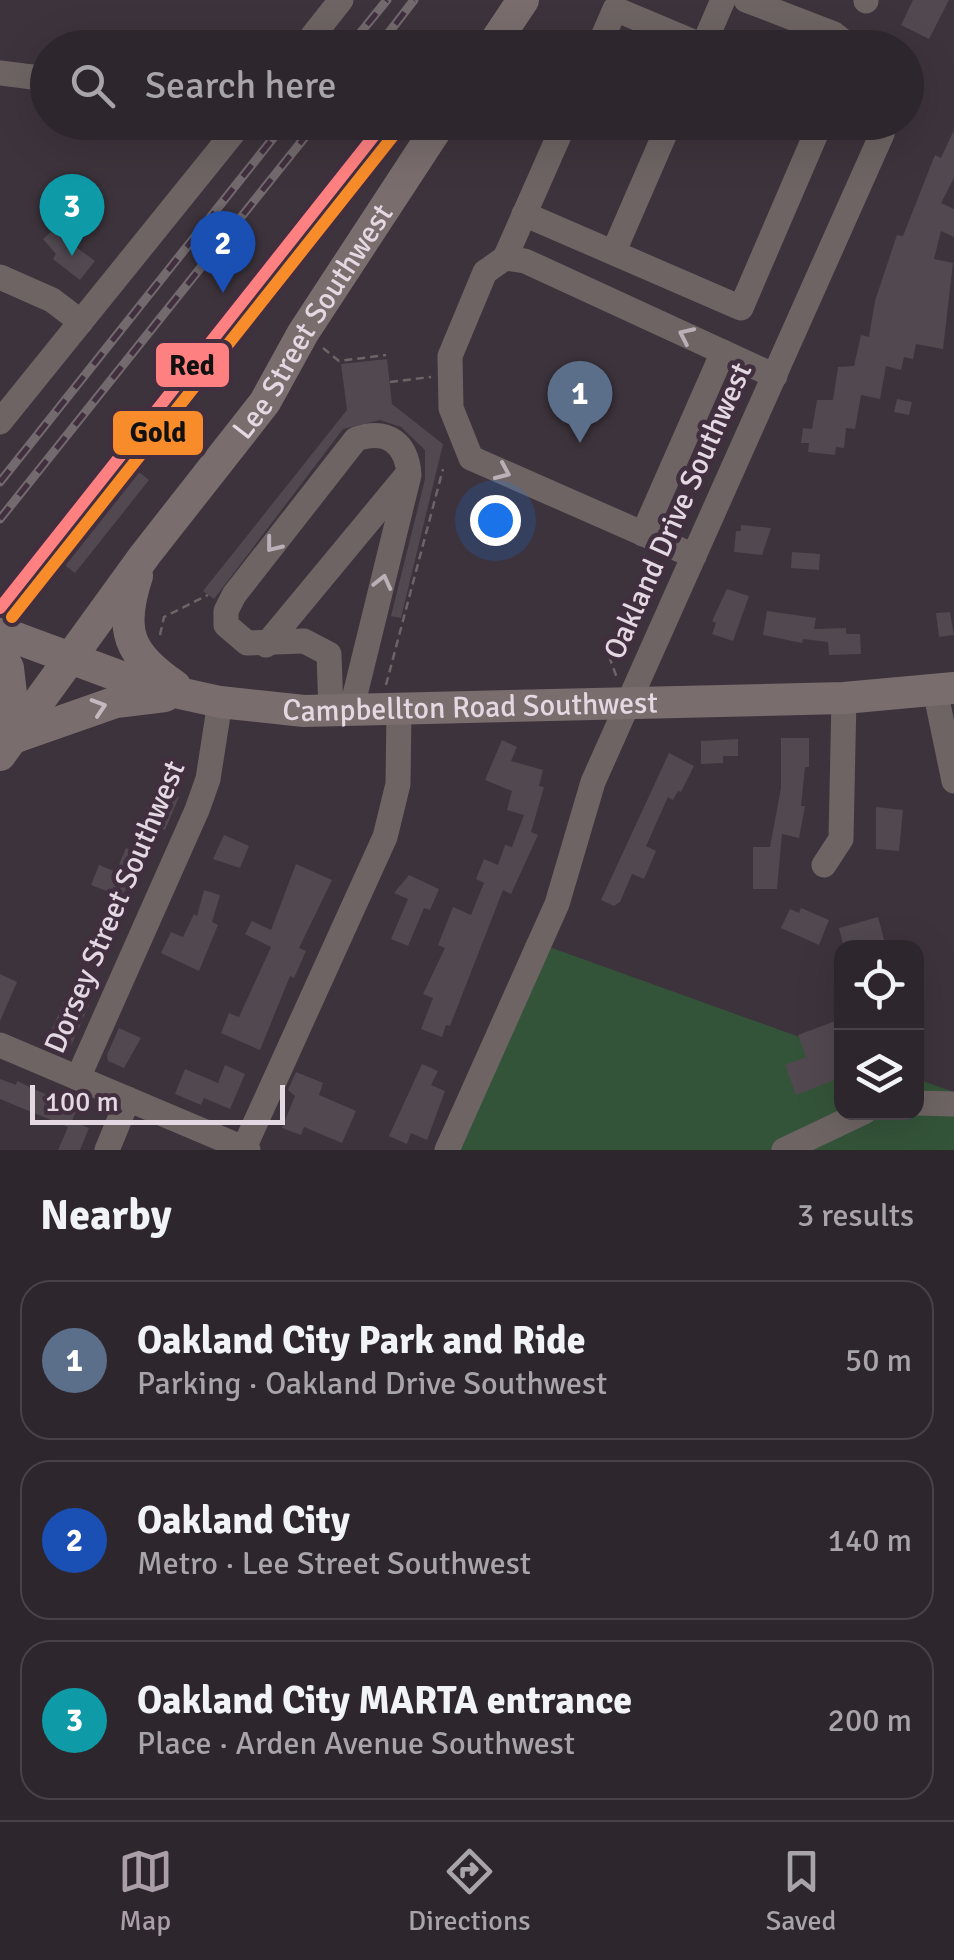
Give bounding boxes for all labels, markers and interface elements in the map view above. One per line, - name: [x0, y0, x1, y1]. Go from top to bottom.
- search box: [30, 30, 924, 140]
- icon: search: [65, 58, 120, 113]
- text: Search here: [145, 62, 337, 109]
- pin: 3: [40, 174, 104, 256]
- street label: Lee Street Southwest: [224, 197, 401, 447]
- pin: 2: [190, 210, 256, 293]
- one-way arrow: [678, 327, 696, 347]
- line badge: Red: [154, 341, 231, 389]
- text: Red: [169, 349, 215, 383]
- street label: Oakland Drive Southwest: [596, 357, 760, 665]
- pin: 1: [548, 360, 612, 443]
- line badge: Gold: [111, 409, 205, 457]
- text: Gold: [130, 416, 186, 450]
- one-way arrow: [493, 460, 511, 480]
- your location: [470, 495, 521, 546]
- one-way arrow: [267, 534, 285, 552]
- one-way arrow: [371, 574, 392, 591]
- street label: Campbellton Road Southwest: [281, 684, 658, 730]
- one-way arrow: [90, 698, 107, 719]
- street label: Dorsey Street Southwest: [37, 755, 193, 1059]
- map controls: [834, 940, 924, 1120]
- button: locate: [834, 940, 924, 1030]
- button: layers: [834, 1030, 924, 1120]
- scale bar: [30, 1080, 285, 1124]
- text: 100 m: [45, 1085, 119, 1119]
- text: Nearby: [40, 1190, 172, 1241]
- text: 3 results: [797, 1196, 914, 1235]
- text: Oakland City Park and Ride: [137, 1317, 586, 1364]
- text: 1: [66, 1341, 83, 1380]
- text: 50 m: [845, 1341, 912, 1380]
- text: Parking · Oakland Drive Southwest: [137, 1364, 607, 1403]
- text: Oakland City: [137, 1497, 350, 1544]
- text: 2: [66, 1521, 83, 1560]
- text: 140 m: [828, 1521, 912, 1560]
- text: Metro · Lee Street Southwest: [137, 1544, 531, 1583]
- text: Oakland City MARTA entrance: [137, 1677, 632, 1724]
- text: 3: [66, 1701, 83, 1740]
- text: 200 m: [828, 1701, 912, 1740]
- text: Place · Arden Avenue Southwest: [137, 1724, 575, 1763]
- tab: Map: [118, 1844, 173, 1938]
- tab: Directions: [408, 1844, 530, 1938]
- tab: Saved: [766, 1844, 836, 1938]

